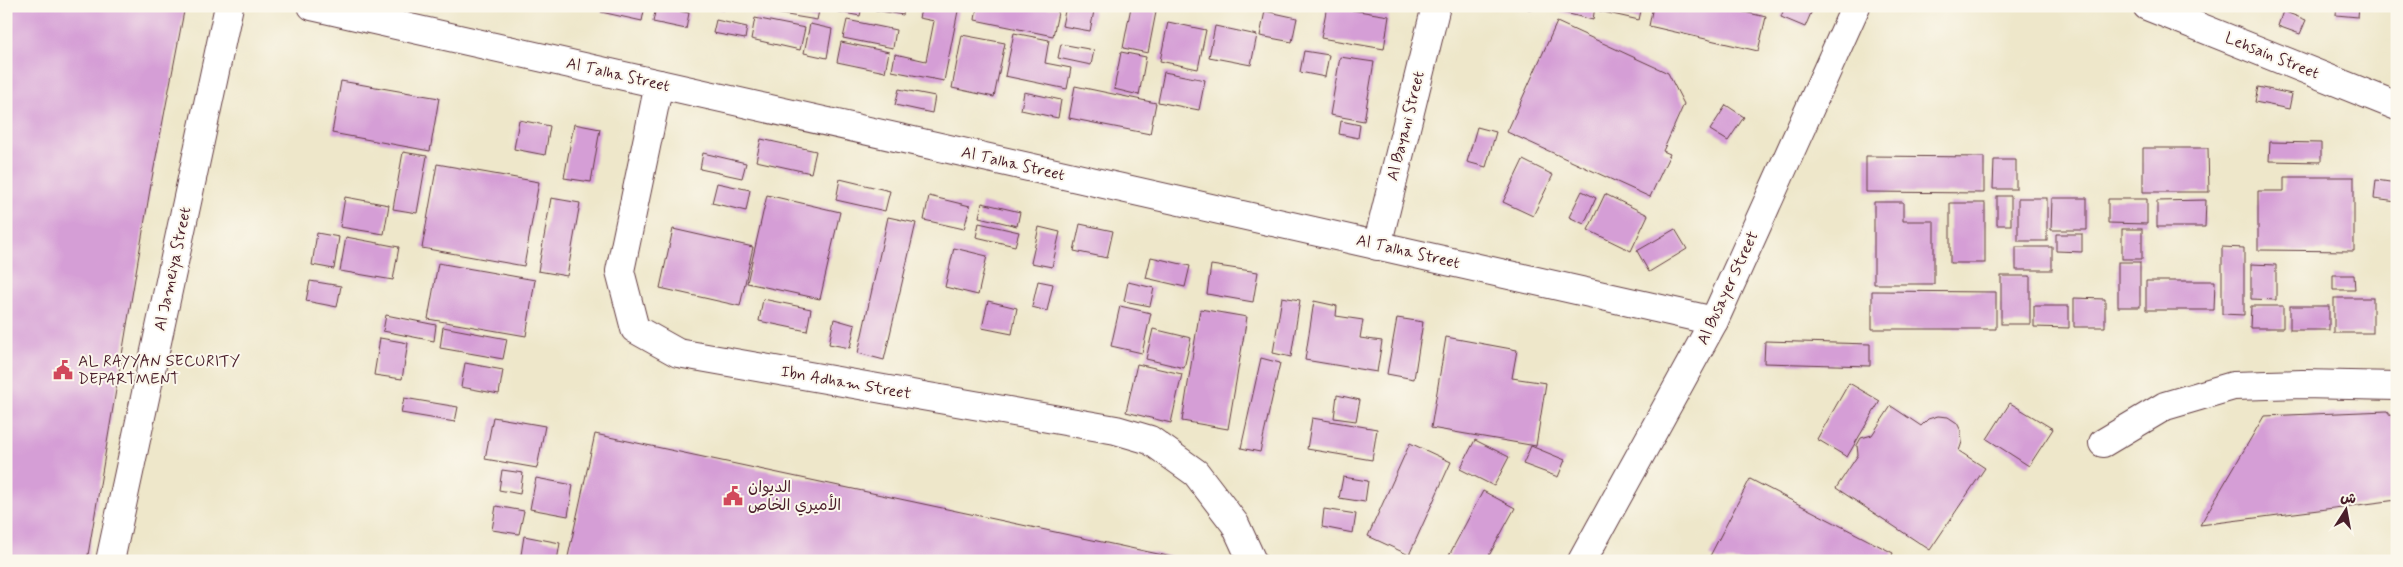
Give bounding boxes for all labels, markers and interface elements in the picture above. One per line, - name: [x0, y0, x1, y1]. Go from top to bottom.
- street label: Lehsain Street: [2222, 28, 2322, 84]
- street label: Al Talha Street: [564, 53, 672, 97]
- street label: Al Bayani Street: [1382, 69, 1430, 183]
- street label: Al Talha Street: [959, 142, 1067, 186]
- street label: Al Jameiya Street: [150, 205, 196, 333]
- street label: Al Busayer Street: [1692, 227, 1764, 348]
- street label: Al Talha Street: [1354, 230, 1462, 274]
- place label: AL RAYYAN SECURITY DEPARTMENT: [78, 351, 240, 390]
- public building icon: AL RAYYAN SECURITY DEPARTMENT: [52, 359, 74, 381]
- street label: Ibn Adham Street: [779, 361, 913, 405]
- place label: الديوان الأميري الخاص: [748, 477, 841, 516]
- north arrow: [2320, 484, 2370, 534]
- public building icon: الديوان الأميري الخاص: [722, 485, 744, 507]
- text: ش: [2339, 488, 2358, 509]

